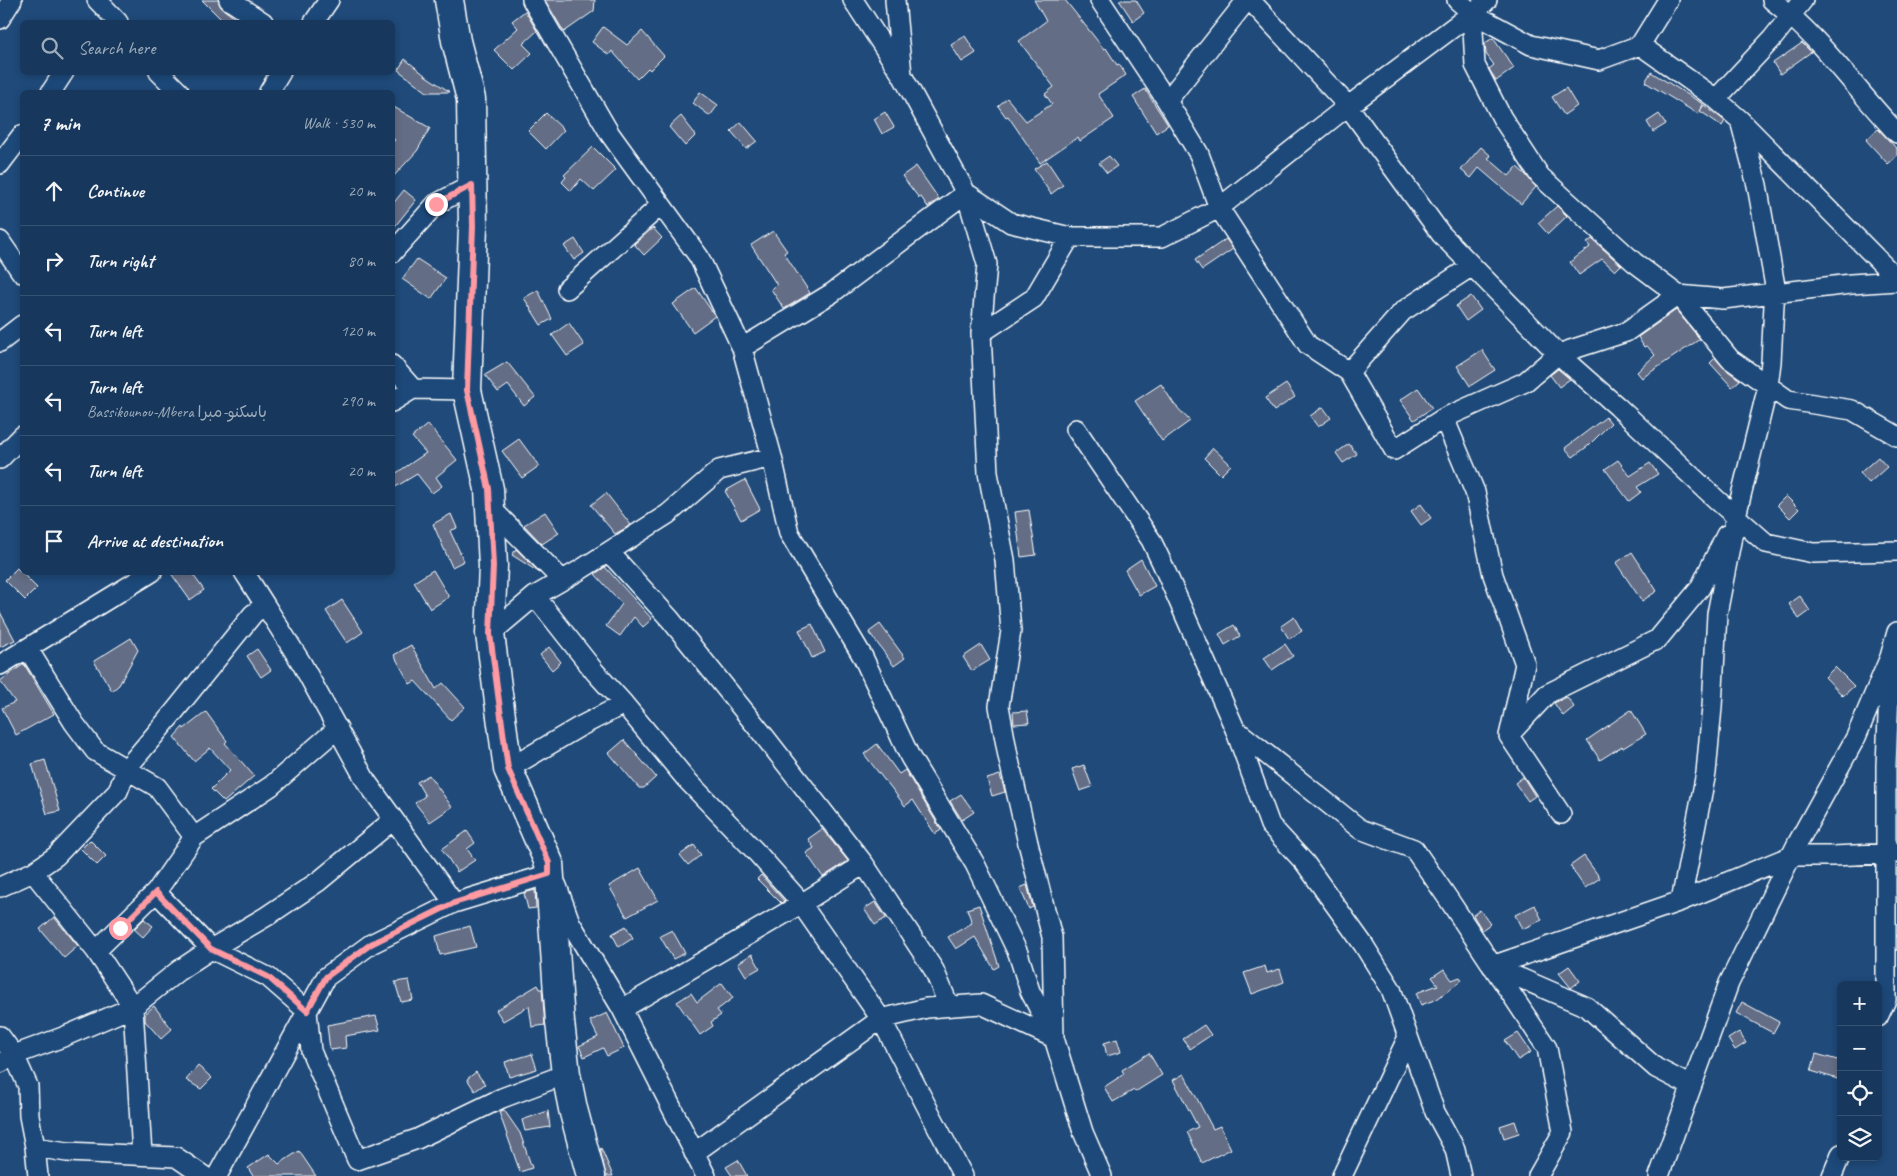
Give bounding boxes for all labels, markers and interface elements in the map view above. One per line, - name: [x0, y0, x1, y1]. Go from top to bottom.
- search box: [20, 20, 395, 75]
- icon: search: [38, 34, 66, 62]
- text: Search here: [78, 36, 155, 60]
- text: 7 min: [40, 110, 80, 136]
- text: Walk · 530 m: [303, 113, 375, 133]
- icon: ahead: [40, 177, 68, 205]
- text: Continue: [87, 179, 144, 203]
- text: 20 m: [348, 181, 375, 201]
- route end: [425, 193, 448, 216]
- icon: right: [40, 247, 68, 275]
- text: Turn right: [87, 249, 154, 273]
- text: 80 m: [348, 251, 375, 271]
- icon: left: [40, 317, 68, 345]
- text: Turn left: [87, 319, 142, 343]
- text: 120 m: [341, 321, 375, 341]
- text: Turn left: [87, 375, 142, 399]
- icon: left: [40, 387, 68, 415]
- text: 290 m: [341, 391, 375, 411]
- text: Bassikounou-Mbera باسكنو-مبرا: [87, 402, 267, 422]
- icon: left: [40, 457, 68, 485]
- text: Turn left: [87, 459, 142, 483]
- text: 20 m: [348, 461, 375, 481]
- icon: arrive: [40, 527, 68, 555]
- text: Arrive at destination: [87, 529, 223, 553]
- route start: [109, 917, 132, 940]
- map controls: [1837, 981, 1882, 1161]
- button: +: [1837, 981, 1882, 1026]
- button: −: [1837, 1026, 1882, 1071]
- button: locate: [1837, 1071, 1882, 1116]
- button: layers: [1837, 1116, 1882, 1161]

